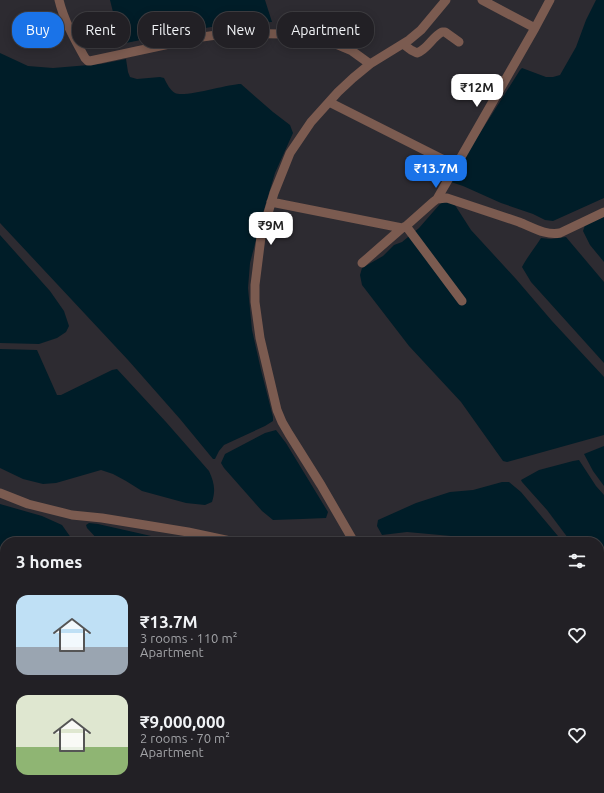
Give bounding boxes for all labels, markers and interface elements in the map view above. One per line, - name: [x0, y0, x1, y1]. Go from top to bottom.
- chip: Buy: [12, 12, 64, 48]
- chip: Rent: [72, 12, 130, 48]
- chip: Filters: [138, 12, 205, 48]
- chip: New: [213, 12, 269, 48]
- chip: Apartment: [277, 12, 374, 48]
- pin: ₹12M: [453, 74, 501, 108]
- text: ₹12M: [460, 80, 494, 94]
- pin: ₹13.7M: [403, 155, 469, 189]
- text: ₹13.7M: [414, 161, 458, 175]
- pin: ₹9M: [252, 212, 290, 246]
- text: ₹9M: [258, 218, 284, 232]
- icon: filters: [566, 550, 588, 572]
- text: 3 homes: [16, 552, 82, 571]
- icon: home: [48, 611, 96, 659]
- text: ₹13.7M: [140, 612, 198, 631]
- icon: heart: [566, 624, 588, 646]
- text: 3 rooms · 110 m²: [140, 631, 237, 645]
- text: Apartment: [140, 645, 204, 659]
- icon: home: [48, 711, 96, 759]
- text: ₹9,000,000: [140, 712, 225, 731]
- icon: heart: [566, 724, 588, 746]
- text: 2 rooms · 70 m²: [140, 731, 230, 745]
- text: Apartment: [140, 745, 204, 759]

